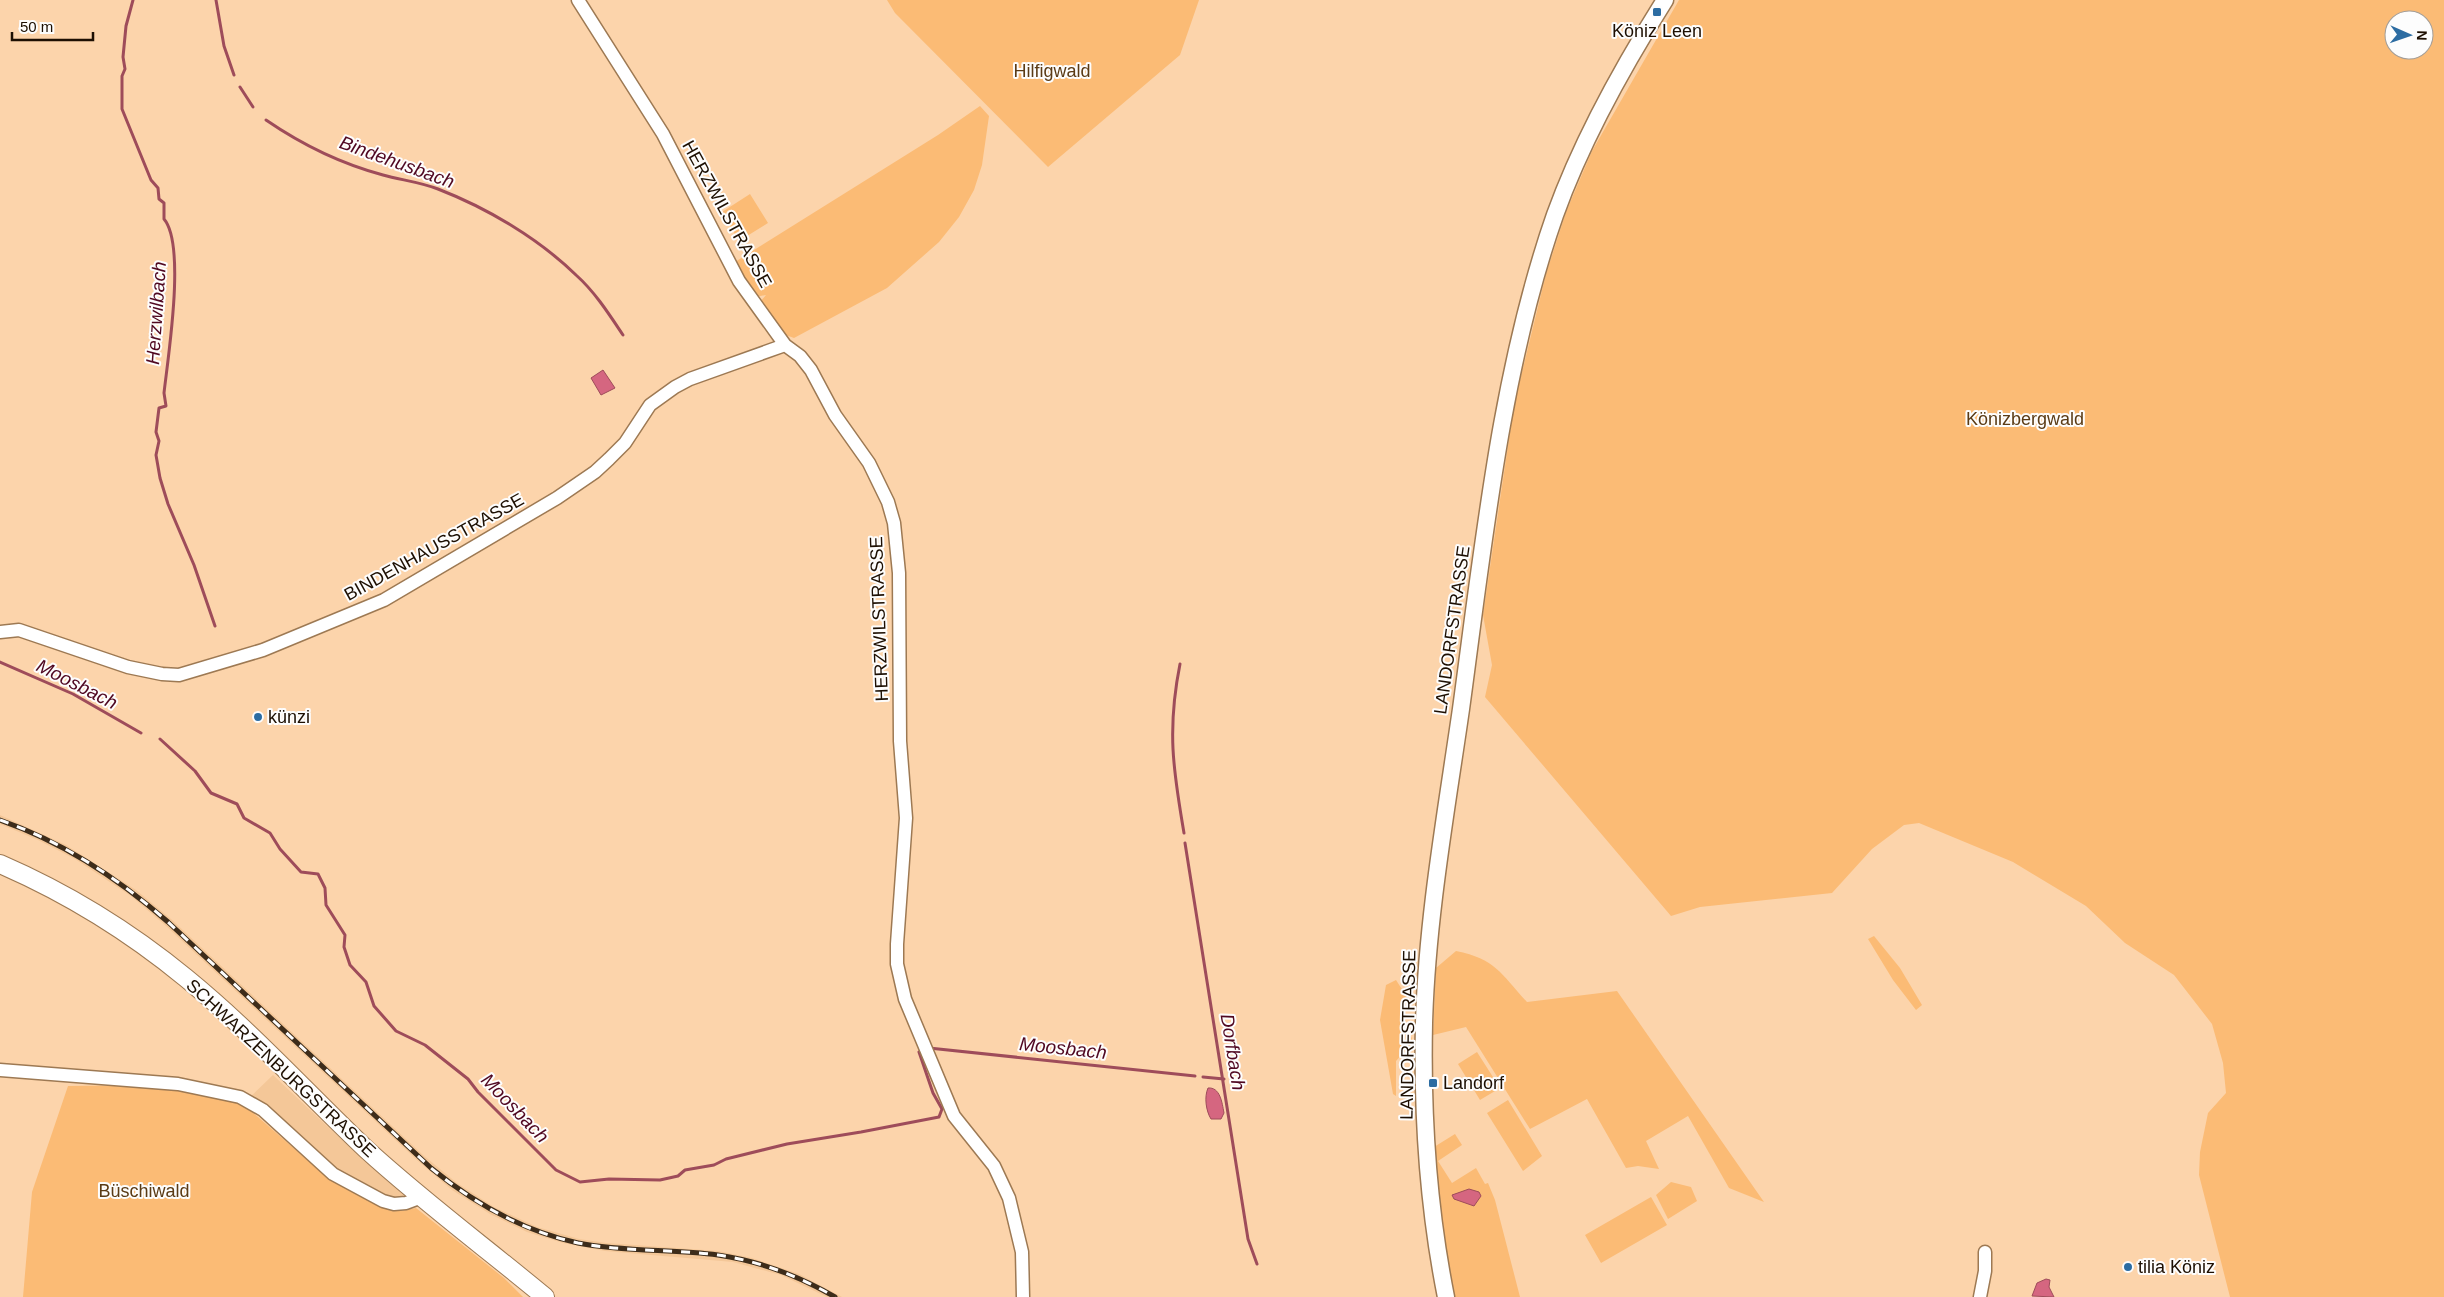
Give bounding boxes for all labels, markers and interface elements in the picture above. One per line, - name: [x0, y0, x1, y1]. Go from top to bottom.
- marker: Köniz Leen: [1651, 6, 1663, 18]
- scale bar: [12, 10, 94, 42]
- north arrow: [2384, 10, 2434, 60]
- text: 50 m: [20, 18, 53, 35]
- place label: Köniz Leen: [1612, 21, 1702, 41]
- text: N: [2414, 30, 2430, 41]
- park label: Hilfigwald: [1013, 61, 1091, 81]
- water label: Bindehusbach: [337, 132, 457, 192]
- street label: HERZWILSTRASSE: [678, 137, 776, 291]
- water label: Herzwilbach: [142, 261, 170, 365]
- park label: Könizbergwald: [1966, 409, 2084, 429]
- street label: BINDENHAUSSTRASSE: [341, 489, 527, 605]
- street label: HERZWILSTRASSE: [866, 536, 892, 702]
- street label: LANDORFSTRASSE: [1430, 544, 1474, 716]
- water label: Moosbach: [33, 655, 121, 713]
- place label: künzi: [268, 707, 310, 727]
- marker: künzi: [252, 711, 264, 723]
- street label: LANDORFSTRASSE: [1397, 950, 1419, 1120]
- street label: SCHWARZENBURGSTRASSE: [182, 975, 380, 1161]
- water label: Dorfbach: [1217, 1012, 1249, 1092]
- water label: Moosbach: [1018, 1033, 1108, 1063]
- water label: Moosbach: [477, 1069, 553, 1147]
- place label: Landorf: [1443, 1073, 1505, 1093]
- marker: Landorf: [1427, 1077, 1439, 1089]
- park label: Büschiwald: [98, 1181, 190, 1201]
- place label: tilia Köniz: [2138, 1257, 2215, 1277]
- marker: tilia Köniz: [2122, 1261, 2134, 1273]

